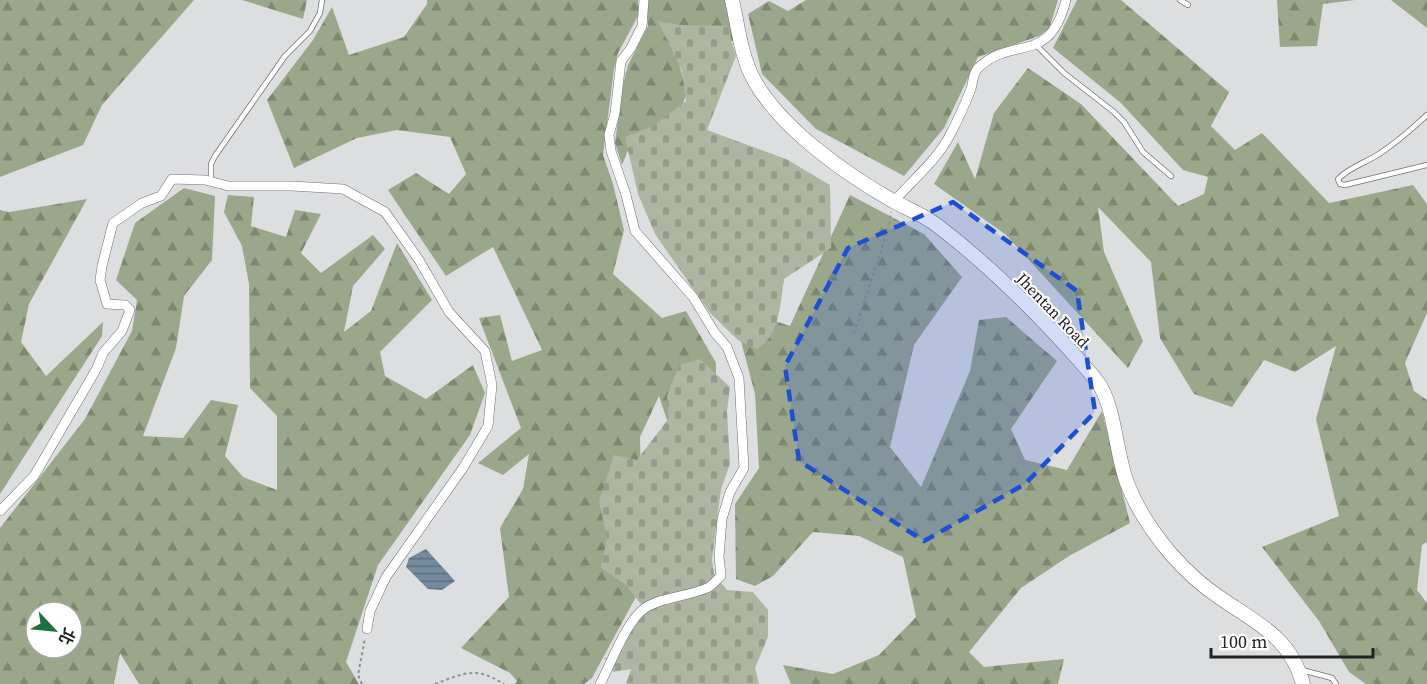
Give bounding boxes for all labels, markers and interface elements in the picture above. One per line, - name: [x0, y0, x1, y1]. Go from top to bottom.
- street label: Jhentan Road: [1011, 267, 1094, 352]
- north arrow: [24, 600, 84, 660]
- scale bar: [1211, 621, 1373, 659]
- text: 北: [54, 625, 81, 649]
- text: 100 m: [1220, 629, 1267, 654]

